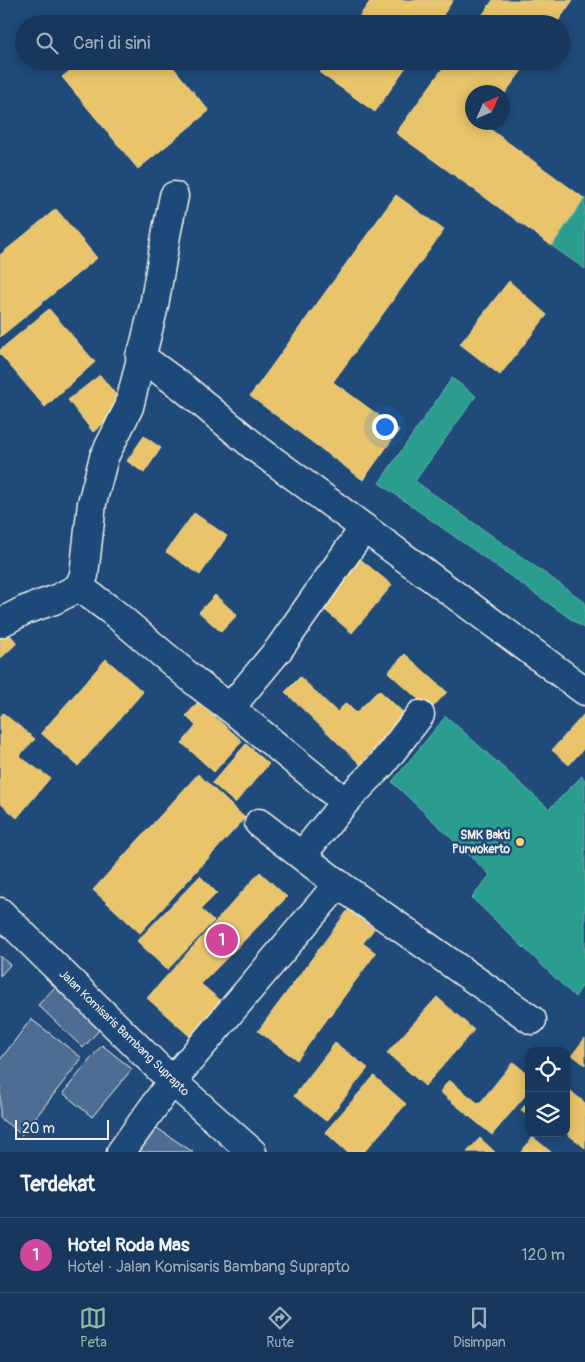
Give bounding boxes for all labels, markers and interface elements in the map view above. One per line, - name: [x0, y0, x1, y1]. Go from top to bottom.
- search box: [15, 15, 570, 70]
- icon: search: [33, 29, 61, 57]
- text: Cari di sini: [73, 31, 150, 55]
- north arrow: [465, 85, 510, 130]
- your location: [372, 414, 398, 440]
- place label: SMK Bakti Purwokerto: [452, 828, 511, 857]
- marker: SMK Bakti Purwokerto: [514, 836, 526, 848]
- pin: 1: [206, 921, 238, 959]
- street label: Jalan Komisaris Bambang Suprapto: [56, 967, 193, 1100]
- map controls: [525, 1047, 570, 1137]
- button: locate: [525, 1047, 570, 1092]
- button: layers: [525, 1092, 570, 1137]
- scale bar: [15, 1117, 109, 1140]
- text: 20 m: [22, 1120, 55, 1137]
- text: Terdekat: [20, 1171, 95, 1198]
- text: Hotel Roda Mas: [67, 1233, 189, 1257]
- text: 1: [33, 1245, 39, 1265]
- text: 120 m: [521, 1245, 565, 1265]
- text: Hotel · Jalan Komisaris Bambang Suprapto: [67, 1257, 350, 1277]
- tab: Peta: [79, 1304, 107, 1351]
- tab: Rute: [266, 1304, 294, 1351]
- tab: Disimpan: [453, 1304, 506, 1351]

